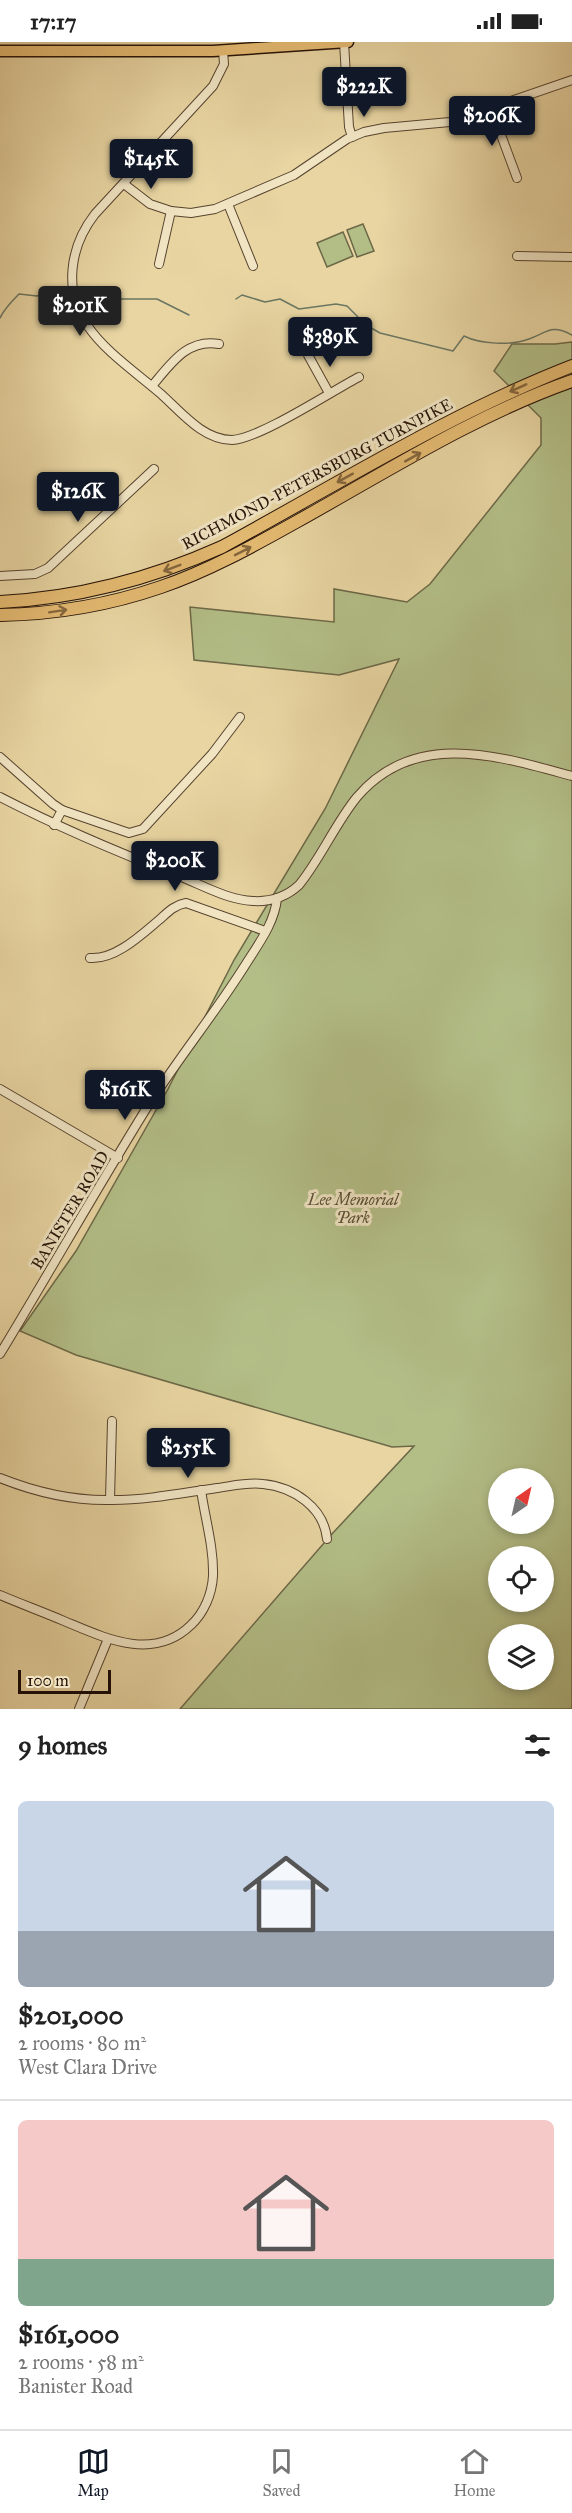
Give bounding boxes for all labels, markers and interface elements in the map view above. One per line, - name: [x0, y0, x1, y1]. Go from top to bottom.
- text: 17:17: [30, 8, 76, 35]
- pin: $222K: [322, 67, 406, 118]
- text: $222K: [336, 74, 392, 98]
- pin: $206K: [450, 96, 534, 147]
- text: $206K: [463, 103, 521, 127]
- pin: $145K: [109, 139, 193, 190]
- text: $145K: [124, 146, 178, 170]
- pin: $201K: [38, 286, 122, 337]
- text: $201K: [52, 293, 108, 317]
- pin: $389K: [288, 317, 372, 368]
- text: $389K: [302, 324, 358, 348]
- one-way arrow: [509, 383, 527, 394]
- street label: RICHMOND-PETERSBURG TURNPIKE: [179, 394, 455, 554]
- one-way arrow: [404, 451, 421, 463]
- pin: $126K: [36, 472, 120, 523]
- one-way arrow: [337, 473, 354, 485]
- text: $126K: [51, 479, 105, 503]
- one-way arrow: [233, 545, 251, 556]
- one-way arrow: [163, 563, 182, 574]
- one-way arrow: [48, 605, 68, 616]
- pin: $200K: [133, 841, 217, 892]
- text: $200K: [145, 848, 205, 872]
- pin: $161K: [83, 1070, 167, 1121]
- text: $161K: [99, 1077, 151, 1101]
- street label: BANISTER ROAD: [27, 1147, 113, 1273]
- park label: Lee Memorial Park: [307, 1190, 400, 1227]
- pin: $255K: [146, 1428, 230, 1479]
- text: $255K: [161, 1435, 215, 1459]
- north arrow: [488, 1468, 554, 1534]
- map controls: [488, 1468, 554, 1690]
- button: locate: [488, 1546, 554, 1612]
- button: layers: [488, 1624, 554, 1690]
- scale bar: [18, 1667, 111, 1694]
- text: 100 m: [27, 1671, 69, 1690]
- text: 9 homes: [18, 1729, 107, 1761]
- icon: filters: [521, 1729, 554, 1762]
- icon: home: [232, 1840, 340, 1948]
- text: $201,000: [18, 1999, 124, 2031]
- text: 2 rooms · 80 m²: [18, 2031, 146, 2055]
- text: West Clara Drive: [18, 2055, 157, 2079]
- icon: home: [232, 2159, 340, 2267]
- text: $161,000: [18, 2318, 119, 2350]
- text: 2 rooms · 58 m²: [18, 2350, 144, 2374]
- text: Banister Road: [18, 2374, 133, 2398]
- tab: Map: [77, 2445, 110, 2500]
- tab: Saved: [263, 2445, 301, 2500]
- tab: Home: [454, 2445, 495, 2500]

